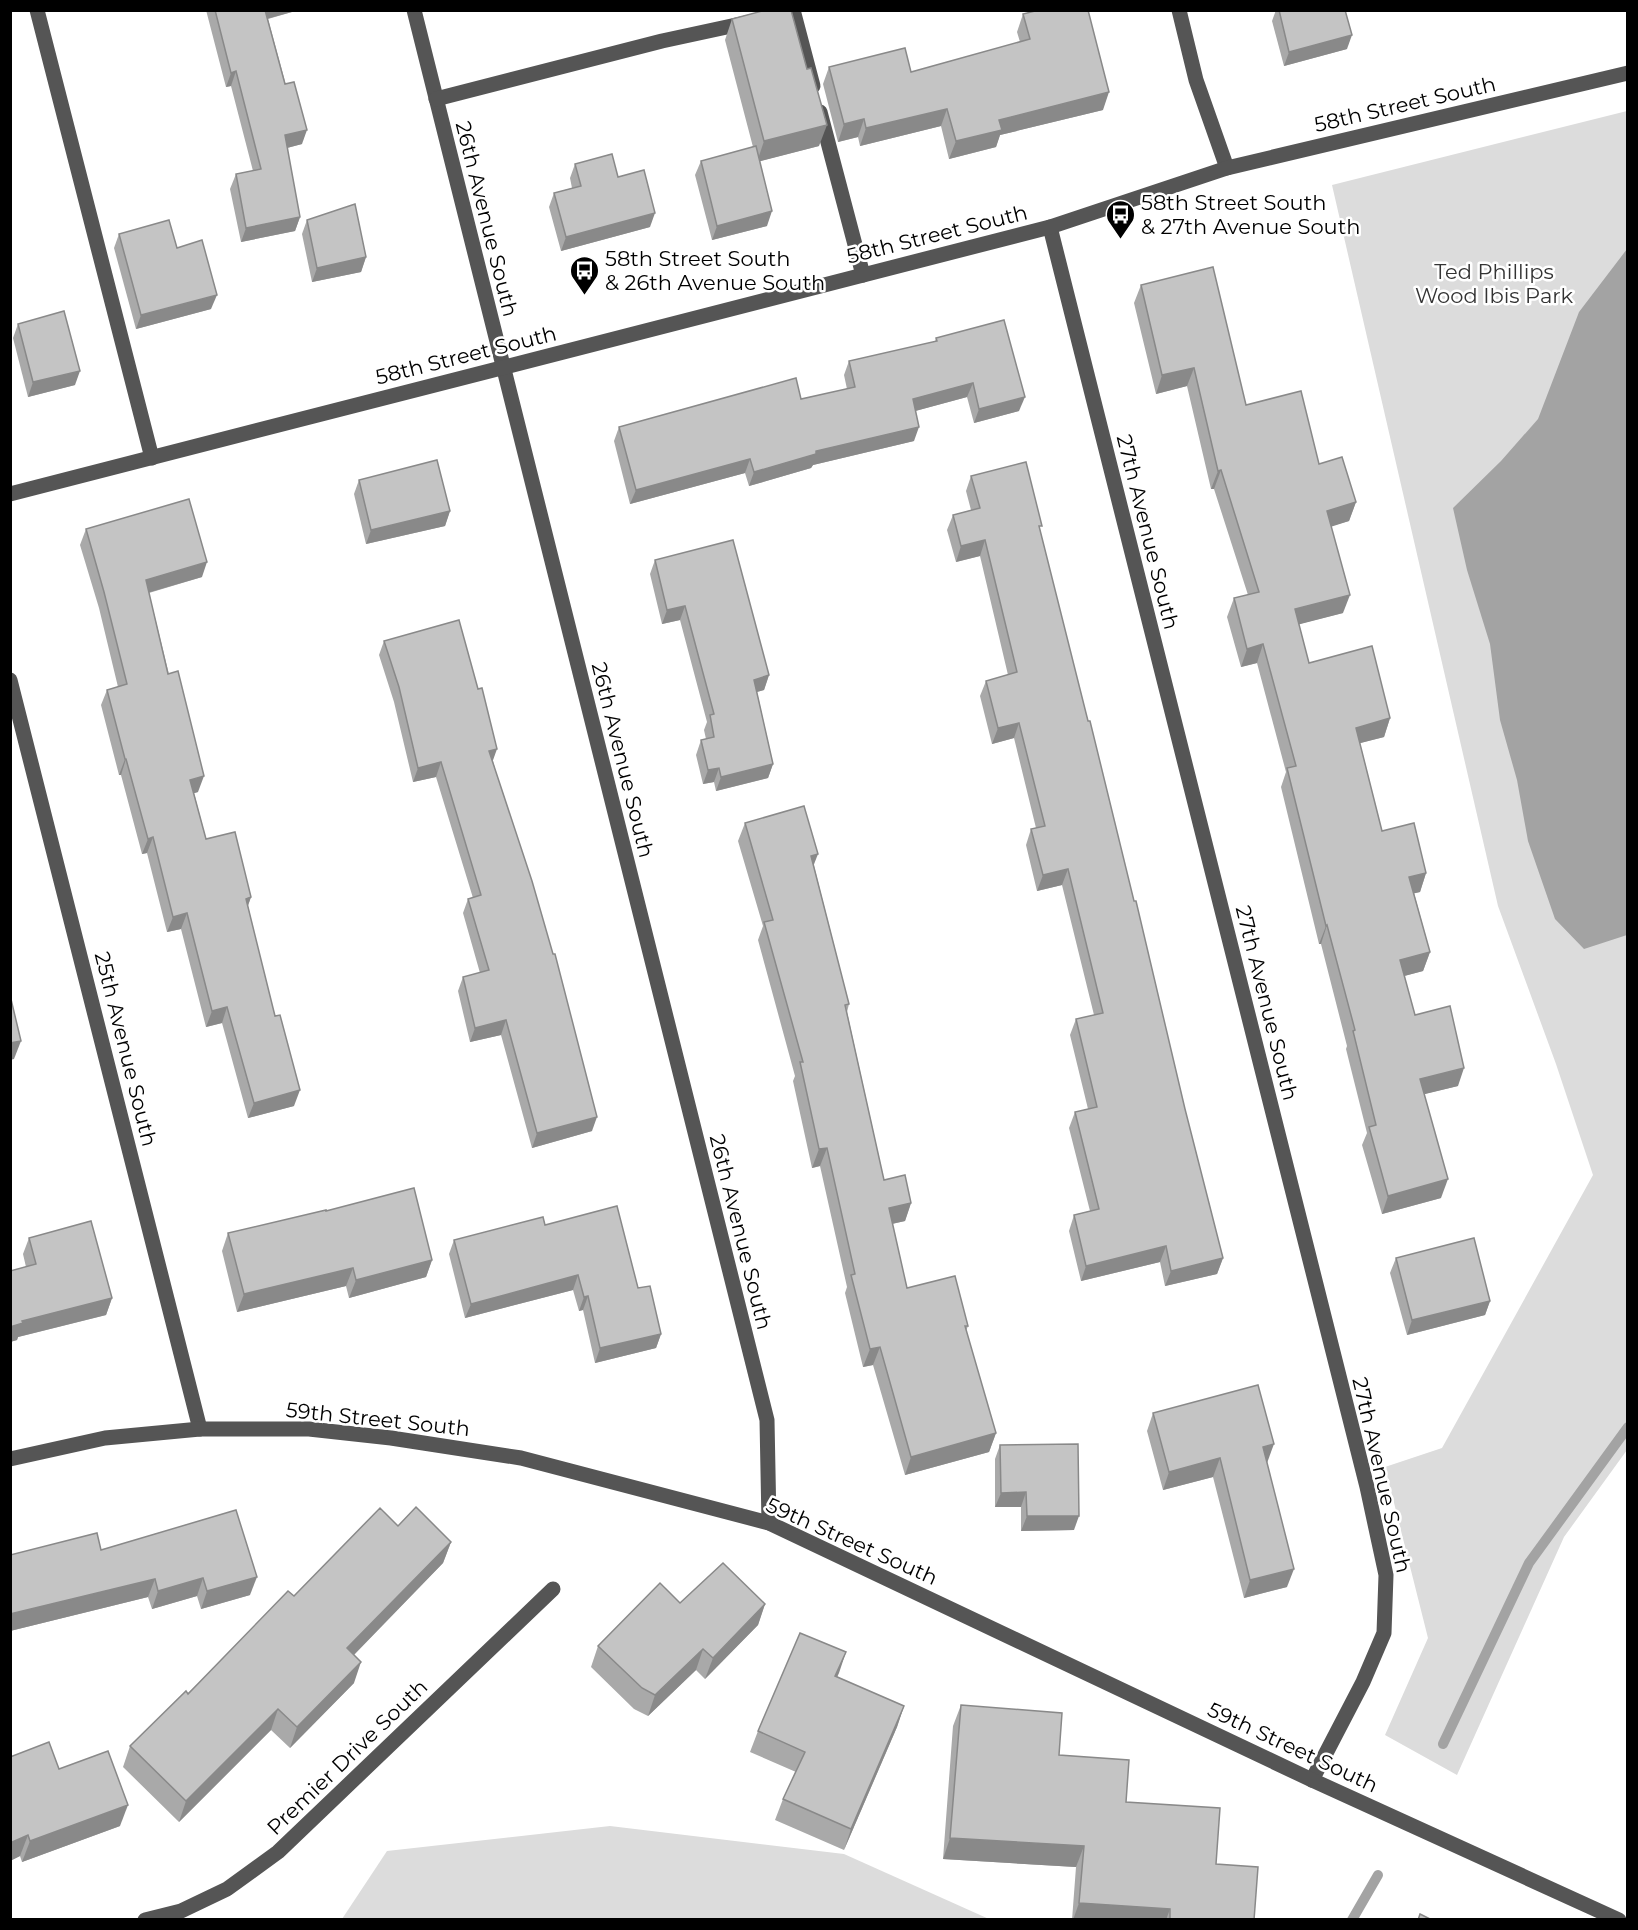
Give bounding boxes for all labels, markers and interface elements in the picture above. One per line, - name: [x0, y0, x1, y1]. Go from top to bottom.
- street label: 58th Street South: [1312, 71, 1498, 137]
- street label: 26th Avenue South: [451, 119, 523, 319]
- place label: 58th Street South & 27th Avenue South: [1141, 190, 1360, 239]
- bus stop icon: 58th Street South & 27th Avenue South: [1104, 198, 1136, 240]
- street label: 58th Street South: [844, 199, 1030, 269]
- place label: 58th Street South & 26th Avenue South: [605, 246, 825, 295]
- bus stop icon: 58th Street South & 26th Avenue South: [568, 254, 600, 296]
- park label: Ted Phillips Wood Ibis Park: [1415, 259, 1574, 308]
- street label: 58th Street South: [373, 320, 559, 390]
- street label: 27th Avenue South: [1112, 432, 1184, 632]
- street label: 26th Avenue South: [587, 660, 659, 860]
- street label: 27th Avenue South: [1231, 903, 1303, 1103]
- street label: 25th Avenue South: [90, 949, 162, 1149]
- street label: 26th Avenue South: [705, 1132, 777, 1332]
- street label: 27th Avenue South: [1347, 1375, 1417, 1575]
- street label: 59th Street South: [285, 1397, 471, 1441]
- street label: 59th Street South: [762, 1492, 942, 1590]
- street label: Premier Drive South: [262, 1674, 432, 1840]
- street label: 59th Street South: [1204, 1697, 1382, 1797]

